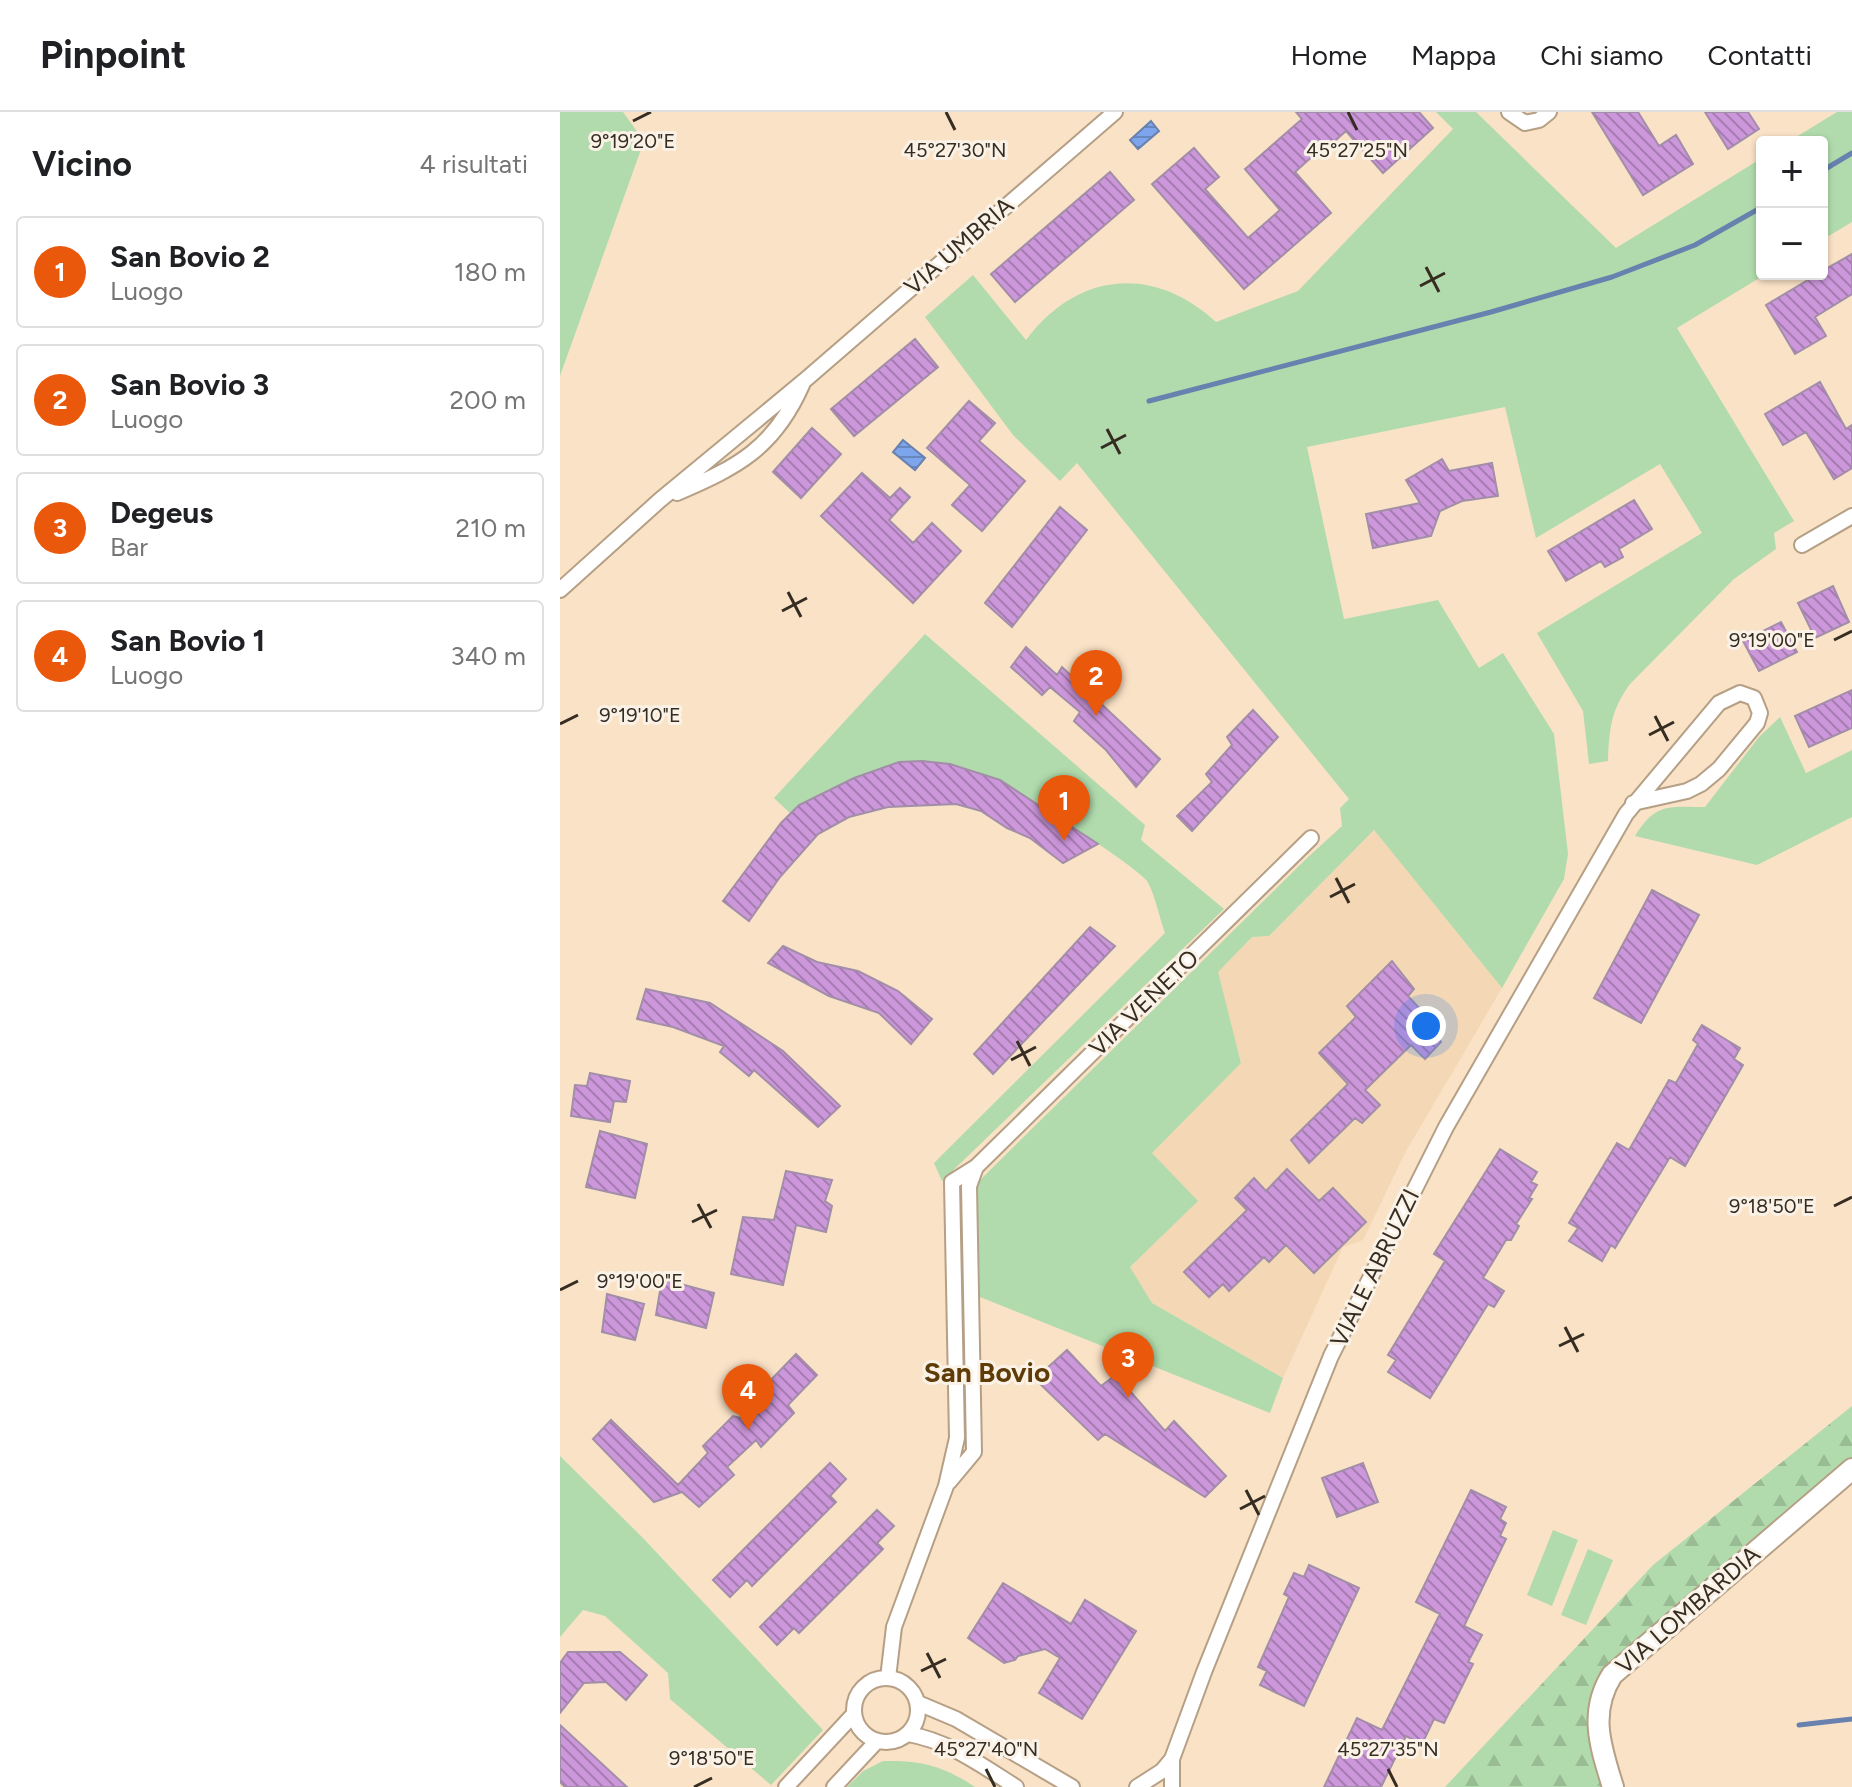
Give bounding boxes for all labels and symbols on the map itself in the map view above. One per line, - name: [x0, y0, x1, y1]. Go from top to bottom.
- text: 9°19'20"E: [591, 129, 675, 153]
- text: 45°27'30"N: [904, 138, 1006, 162]
- text: 45°27'25"N: [1306, 138, 1408, 162]
- street label: VIA UMBRIA: [898, 190, 1020, 301]
- text: 9°19'00"E: [1729, 628, 1815, 652]
- pin: 2: [1070, 650, 1122, 716]
- text: 9°19'10"E: [599, 703, 681, 727]
- pin: 1: [1038, 775, 1090, 841]
- street label: VIA VENETO: [1083, 943, 1204, 1062]
- your location: [1406, 1006, 1446, 1046]
- street label: VIALE ABRUZZI: [1324, 1184, 1425, 1352]
- text: 9°18'50"E: [1729, 1194, 1815, 1218]
- text: 9°19'00"E: [597, 1269, 683, 1293]
- pin: 3: [1102, 1332, 1154, 1398]
- district label: San Bovio: [924, 1355, 1050, 1389]
- pin: 4: [722, 1364, 774, 1430]
- street label: VIA LOMBARDIA: [1610, 1539, 1766, 1680]
- text: 45°27'40"N: [934, 1737, 1038, 1761]
- text: 45°27'35"N: [1337, 1737, 1439, 1761]
- text: 9°18'50"E: [669, 1746, 755, 1770]

